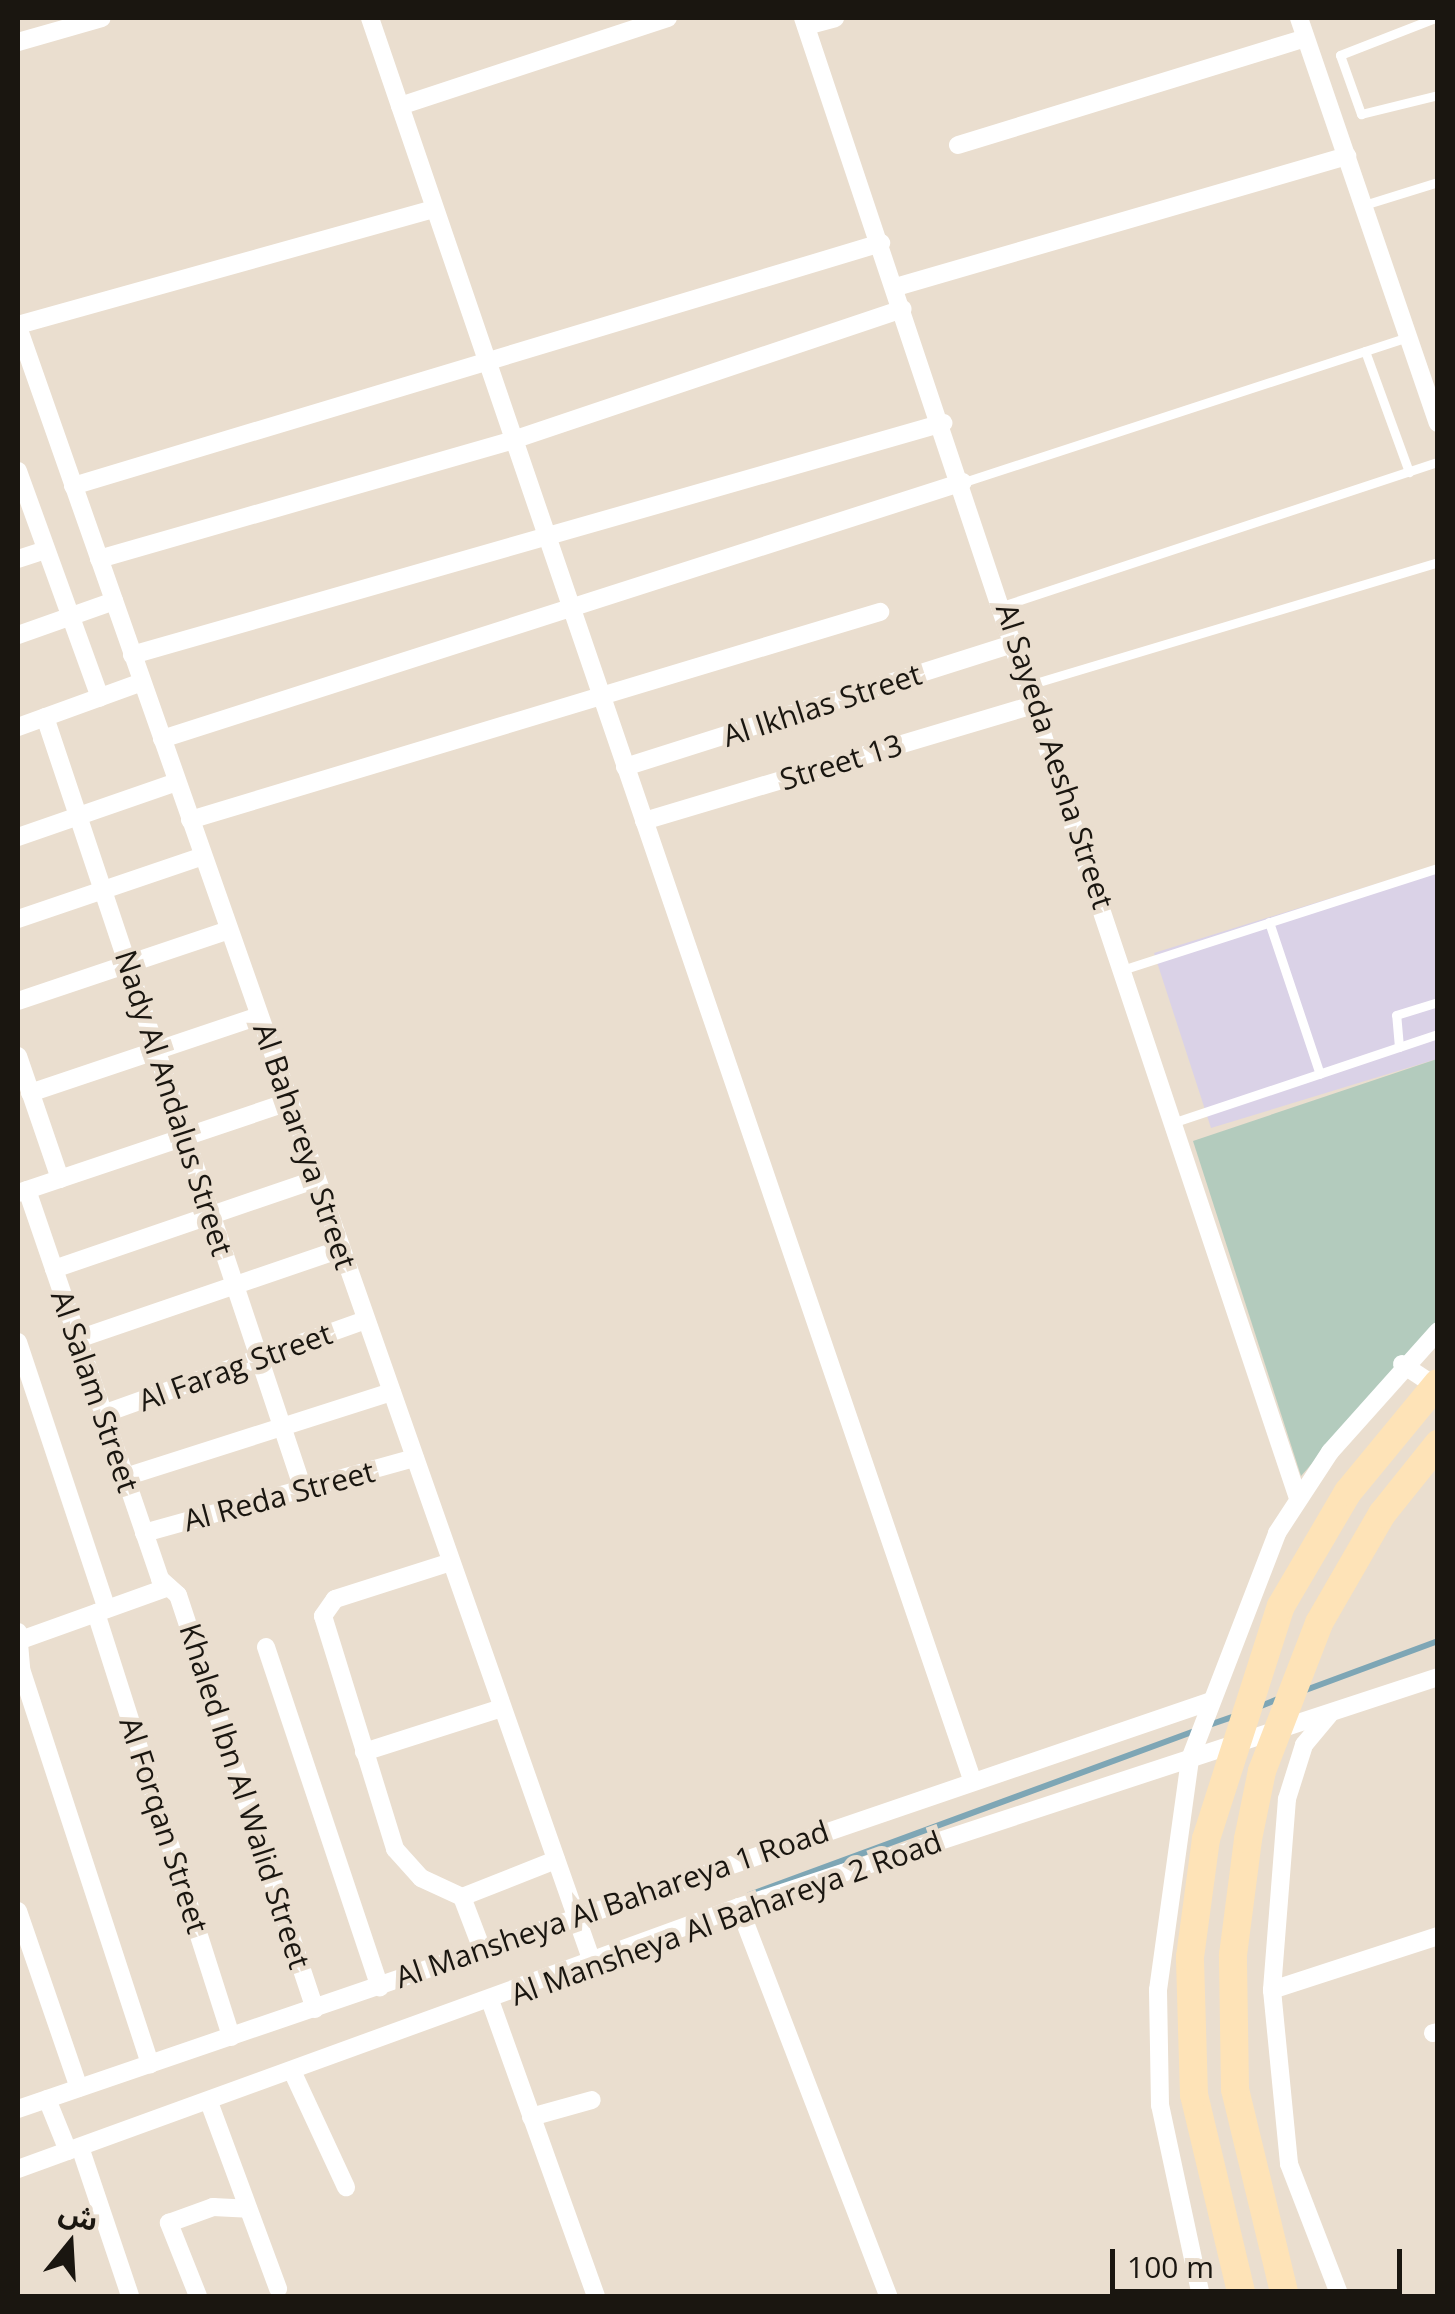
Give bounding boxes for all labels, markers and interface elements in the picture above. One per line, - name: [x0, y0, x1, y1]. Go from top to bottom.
- street label: Al Sayeda Aesha Street: [989, 599, 1121, 913]
- street label: Al Ikhlas Street: [718, 656, 926, 754]
- street label: Street 13: [776, 726, 906, 798]
- street label: Nady Al Andalus Street: [108, 946, 240, 1260]
- street label: Al Bahareya Street: [246, 1018, 364, 1274]
- street label: Al Salam Street: [44, 1285, 146, 1497]
- street label: Al Farag Street: [133, 1315, 337, 1419]
- street label: Al Reda Street: [180, 1453, 378, 1539]
- street label: Khaled Ibn Al Walid Street: [172, 1619, 318, 1973]
- street label: Al Forqan Street: [112, 1712, 216, 1938]
- street label: Al Mansheya Al Bahareya 1 Road: [391, 1813, 833, 1995]
- street label: Al Mansheya Al Bahareya 2 Road: [506, 1823, 946, 2013]
- text: ش: [55, 2191, 103, 2239]
- north arrow: [20, 2194, 120, 2294]
- scale bar: [1115, 2229, 1408, 2291]
- text: 100 m: [1127, 2246, 1214, 2287]

